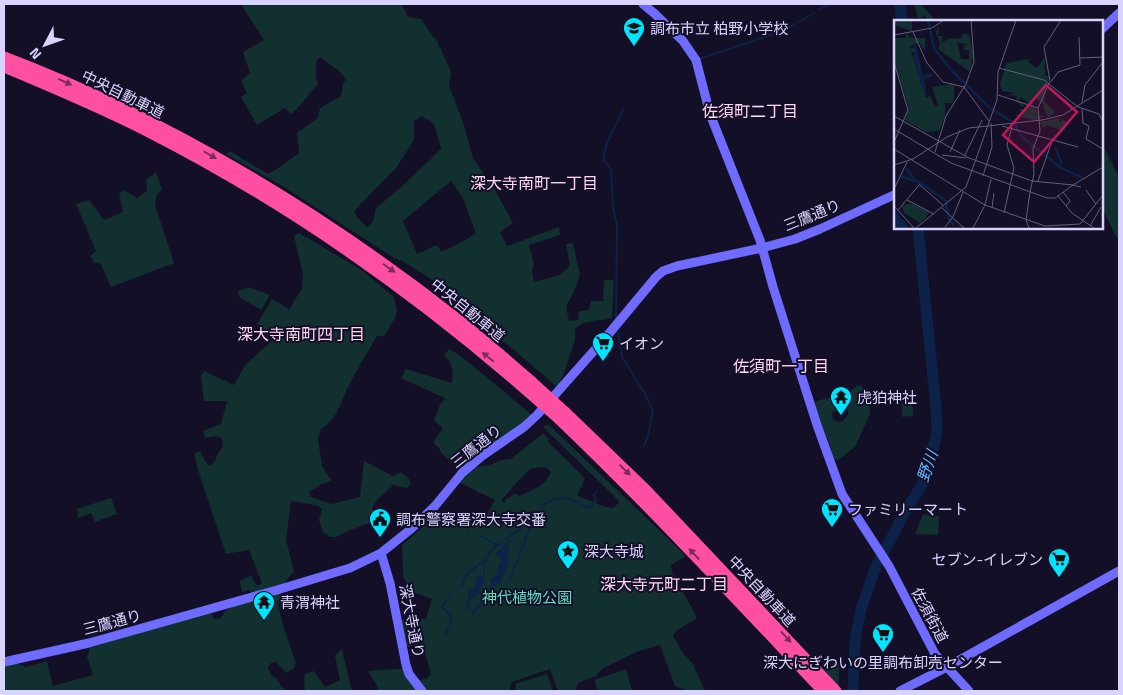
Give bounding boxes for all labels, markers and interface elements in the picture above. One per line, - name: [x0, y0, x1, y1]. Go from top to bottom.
- school or university icon: 調布市立 柏野小学校: [622, 16, 646, 47]
- place label: 調布市立 柏野小学校: [650, 17, 788, 40]
- north arrow: [20, 20, 70, 70]
- inset map: [894, 20, 1103, 229]
- text: N: [24, 43, 46, 64]
- street label: 中央自動車道: [78, 64, 168, 124]
- one-way arrow: [58, 79, 72, 87]
- district label: 佐須町二丁目: [702, 99, 798, 123]
- one-way arrow: [204, 150, 217, 159]
- district label: 深大寺南町一丁目: [470, 171, 598, 195]
- street label: 三鷹通り: [780, 193, 844, 237]
- one-way arrow: [382, 263, 396, 273]
- street label: 中央自動車道: [426, 273, 510, 347]
- district label: 深大寺南町四丁目: [237, 322, 365, 346]
- supermarket icon: イオン: [591, 331, 615, 362]
- place label: イオン: [619, 332, 664, 355]
- one-way arrow: [482, 352, 495, 363]
- district label: 佐須町一丁目: [733, 354, 829, 378]
- temple icon: 虎狛神社: [829, 385, 853, 416]
- place label: 虎狛神社: [857, 386, 917, 409]
- street label: 三鷹通り: [445, 418, 507, 474]
- water label: 野川: [910, 445, 944, 485]
- one-way arrow: [619, 464, 631, 476]
- supermarket icon: ファミリーマート: [820, 497, 844, 528]
- place label: ファミリーマート: [848, 498, 968, 521]
- public building icon: 調布警察署深大寺交番: [368, 507, 392, 538]
- place label: 調布警察署深大寺交番: [396, 508, 546, 531]
- place icon: 深大寺城: [556, 539, 580, 570]
- place label: 深大寺城: [584, 540, 644, 563]
- supermarket icon: セブン-イレブン: [1047, 547, 1071, 578]
- one-way arrow: [688, 548, 700, 560]
- place label: セブン-イレブン: [931, 548, 1043, 571]
- street label: 中央自動車道: [723, 550, 801, 632]
- district label: 深大寺元町二丁目: [600, 572, 728, 596]
- street label: 深大寺通り: [394, 582, 430, 660]
- street label: 佐須街道: [906, 583, 954, 647]
- park label: 神代植物公園: [482, 586, 572, 609]
- temple icon: 青渭神社: [252, 590, 276, 621]
- place label: 青渭神社: [280, 591, 340, 614]
- street label: 三鷹通り: [80, 603, 144, 641]
- supermarket icon: 深大にぎわいの里調布卸売センター: [871, 622, 895, 653]
- one-way arrow: [780, 631, 792, 643]
- place label: 深大にぎわいの里調布卸売センター: [763, 651, 1003, 674]

